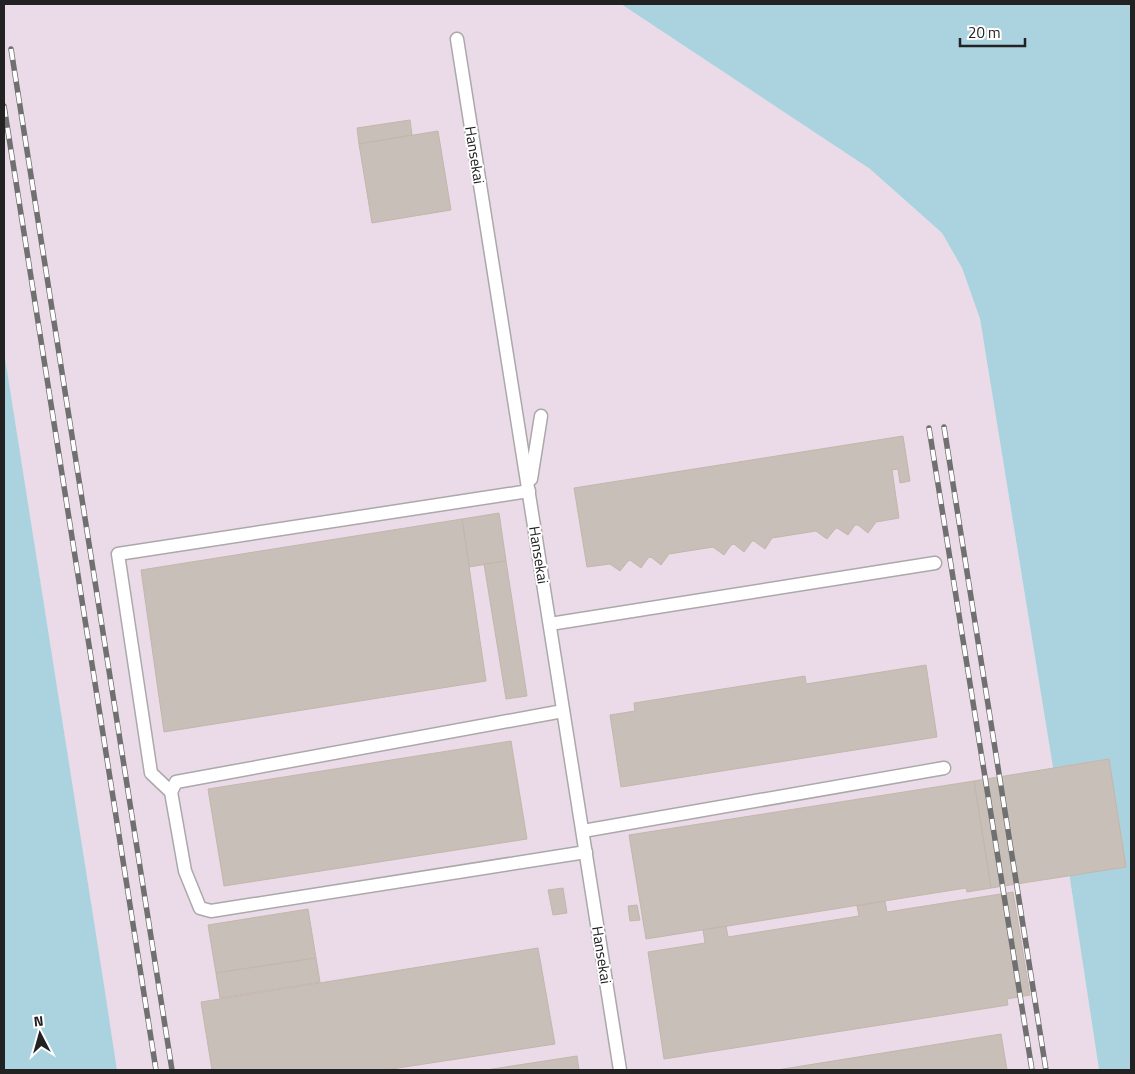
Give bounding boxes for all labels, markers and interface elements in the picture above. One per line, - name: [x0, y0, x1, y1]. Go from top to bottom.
- scale bar: [960, 15, 1025, 47]
- text: 20 m: [968, 21, 1001, 44]
- street label: Hansekai: [459, 124, 491, 186]
- street label: Hansekai: [523, 524, 555, 586]
- street label: Hansekai: [586, 924, 618, 986]
- north arrow: [15, 1009, 65, 1059]
- text: N: [33, 1010, 45, 1032]

